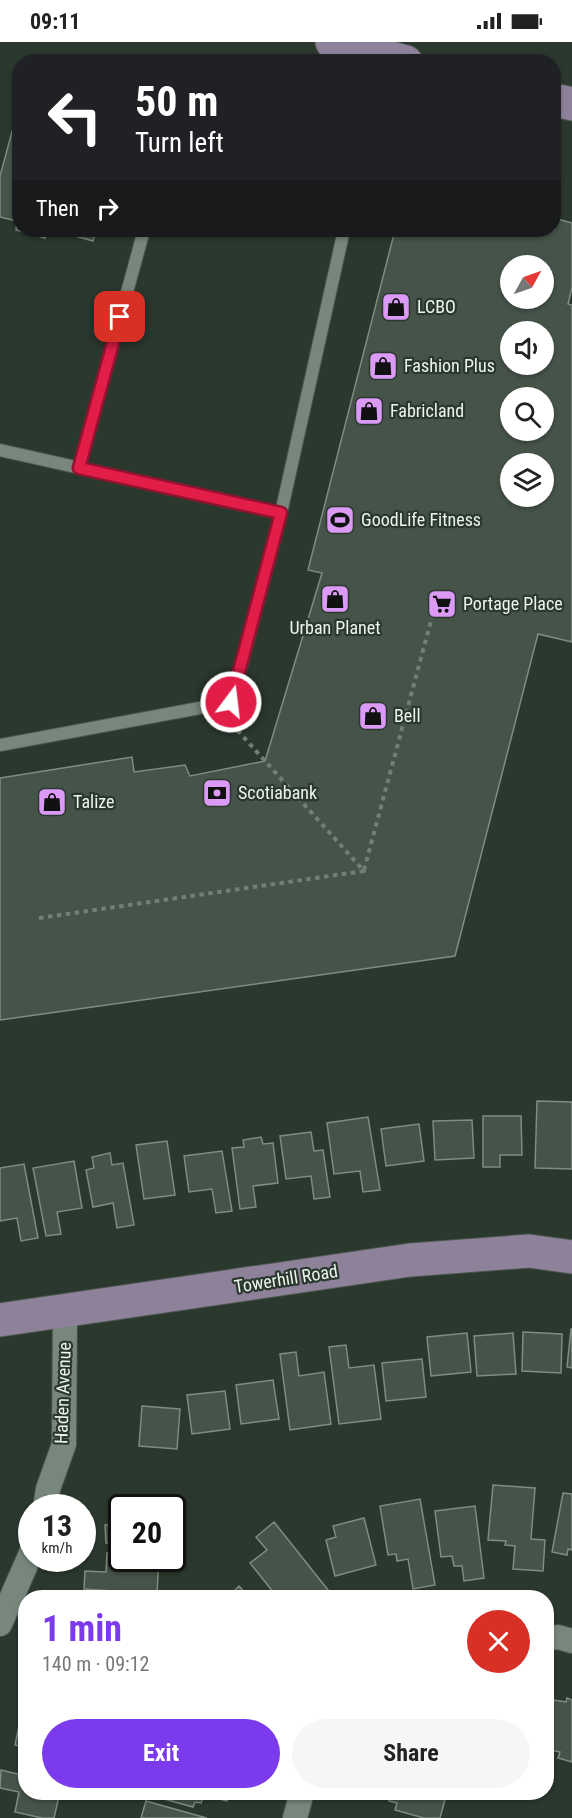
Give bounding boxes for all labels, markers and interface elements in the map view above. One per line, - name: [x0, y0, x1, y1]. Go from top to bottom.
- text: 09:11: [30, 9, 81, 34]
- text: 50 m: [135, 77, 218, 126]
- icon: left: [36, 78, 114, 156]
- text: Turn left: [135, 127, 224, 159]
- icon: right: [91, 192, 124, 225]
- text: Then: [36, 196, 79, 221]
- north arrow: [500, 255, 554, 309]
- map controls: [500, 255, 554, 507]
- pin: [94, 291, 145, 342]
- shop icon: LCBO: [380, 291, 412, 323]
- place label: LCBO: [417, 296, 456, 317]
- icon: arrive: [103, 300, 136, 333]
- button: sound: [500, 321, 554, 375]
- shop icon: Fashion Plus: [367, 350, 399, 382]
- place label: Fashion Plus: [404, 355, 495, 376]
- button: search: [500, 387, 554, 441]
- shop icon: Fabricland: [353, 395, 385, 427]
- place label: Fabricland: [390, 400, 464, 421]
- button: layers: [500, 453, 554, 507]
- sports icon: GoodLife Fitness: [324, 504, 356, 536]
- place label: GoodLife Fitness: [361, 509, 481, 530]
- shop icon: Urban Planet: [319, 583, 351, 615]
- supermarket icon: Portage Place: [426, 588, 458, 620]
- place label: Portage Place: [463, 593, 563, 614]
- place label: Urban Planet: [289, 617, 381, 638]
- position arrow: [199, 670, 263, 734]
- shop icon: Bell: [357, 700, 389, 732]
- place label: Bell: [394, 705, 421, 726]
- bank icon: Scotiabank: [201, 777, 233, 809]
- place label: Scotiabank: [238, 782, 317, 803]
- shop icon: Talize: [36, 786, 68, 818]
- place label: Talize: [73, 791, 114, 812]
- street label: Towerhill Road: [233, 1260, 339, 1297]
- street label: Haden Avenue: [50, 1342, 75, 1444]
- speed limit sign: 20: [108, 1494, 186, 1572]
- text: 13: [42, 1508, 72, 1543]
- text: km/h: [42, 1539, 72, 1557]
- text: 1 min: [42, 1608, 122, 1650]
- button: close: [467, 1610, 530, 1673]
- text: 140 m · 09:12: [42, 1652, 149, 1676]
- button: Exit: [42, 1719, 280, 1788]
- button: Share: [292, 1719, 530, 1788]

